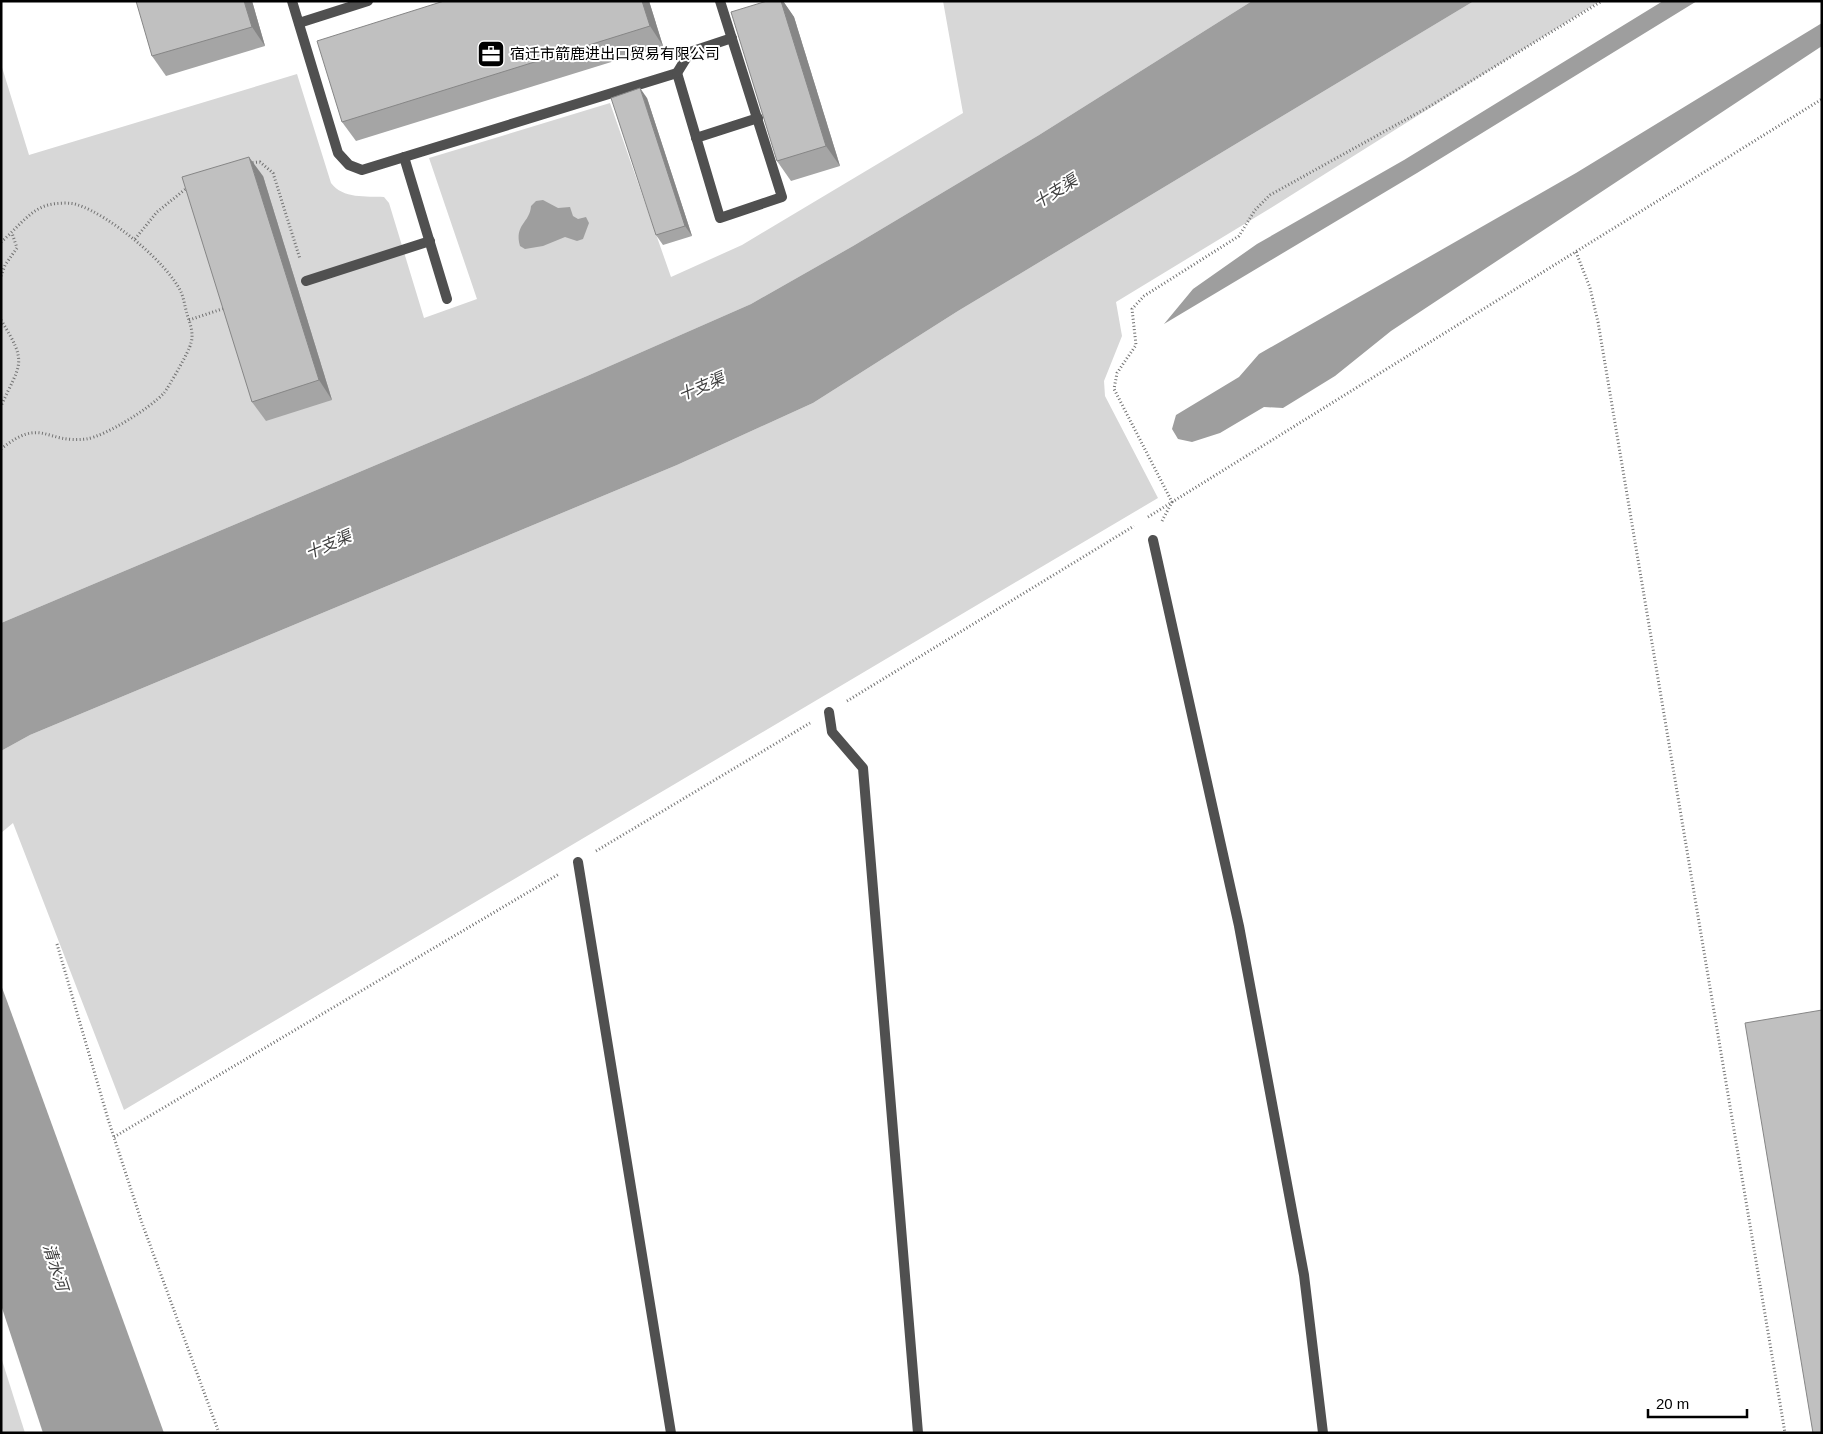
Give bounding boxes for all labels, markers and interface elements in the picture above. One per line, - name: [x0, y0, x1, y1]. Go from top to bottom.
- office icon: 宿迁市箭鹿进出口贸易有限公司: [476, 39, 506, 69]
- place label: 宿迁市箭鹿进出口贸易有限公司: [510, 45, 720, 62]
- water label: 十支渠: [1030, 170, 1082, 211]
- water label: 十支渠: [676, 368, 728, 404]
- water label: 十支渠: [303, 526, 355, 562]
- water label: 清水河: [40, 1242, 72, 1295]
- scale bar: [1648, 1386, 1747, 1418]
- text: 20 m: [1656, 1395, 1689, 1412]

